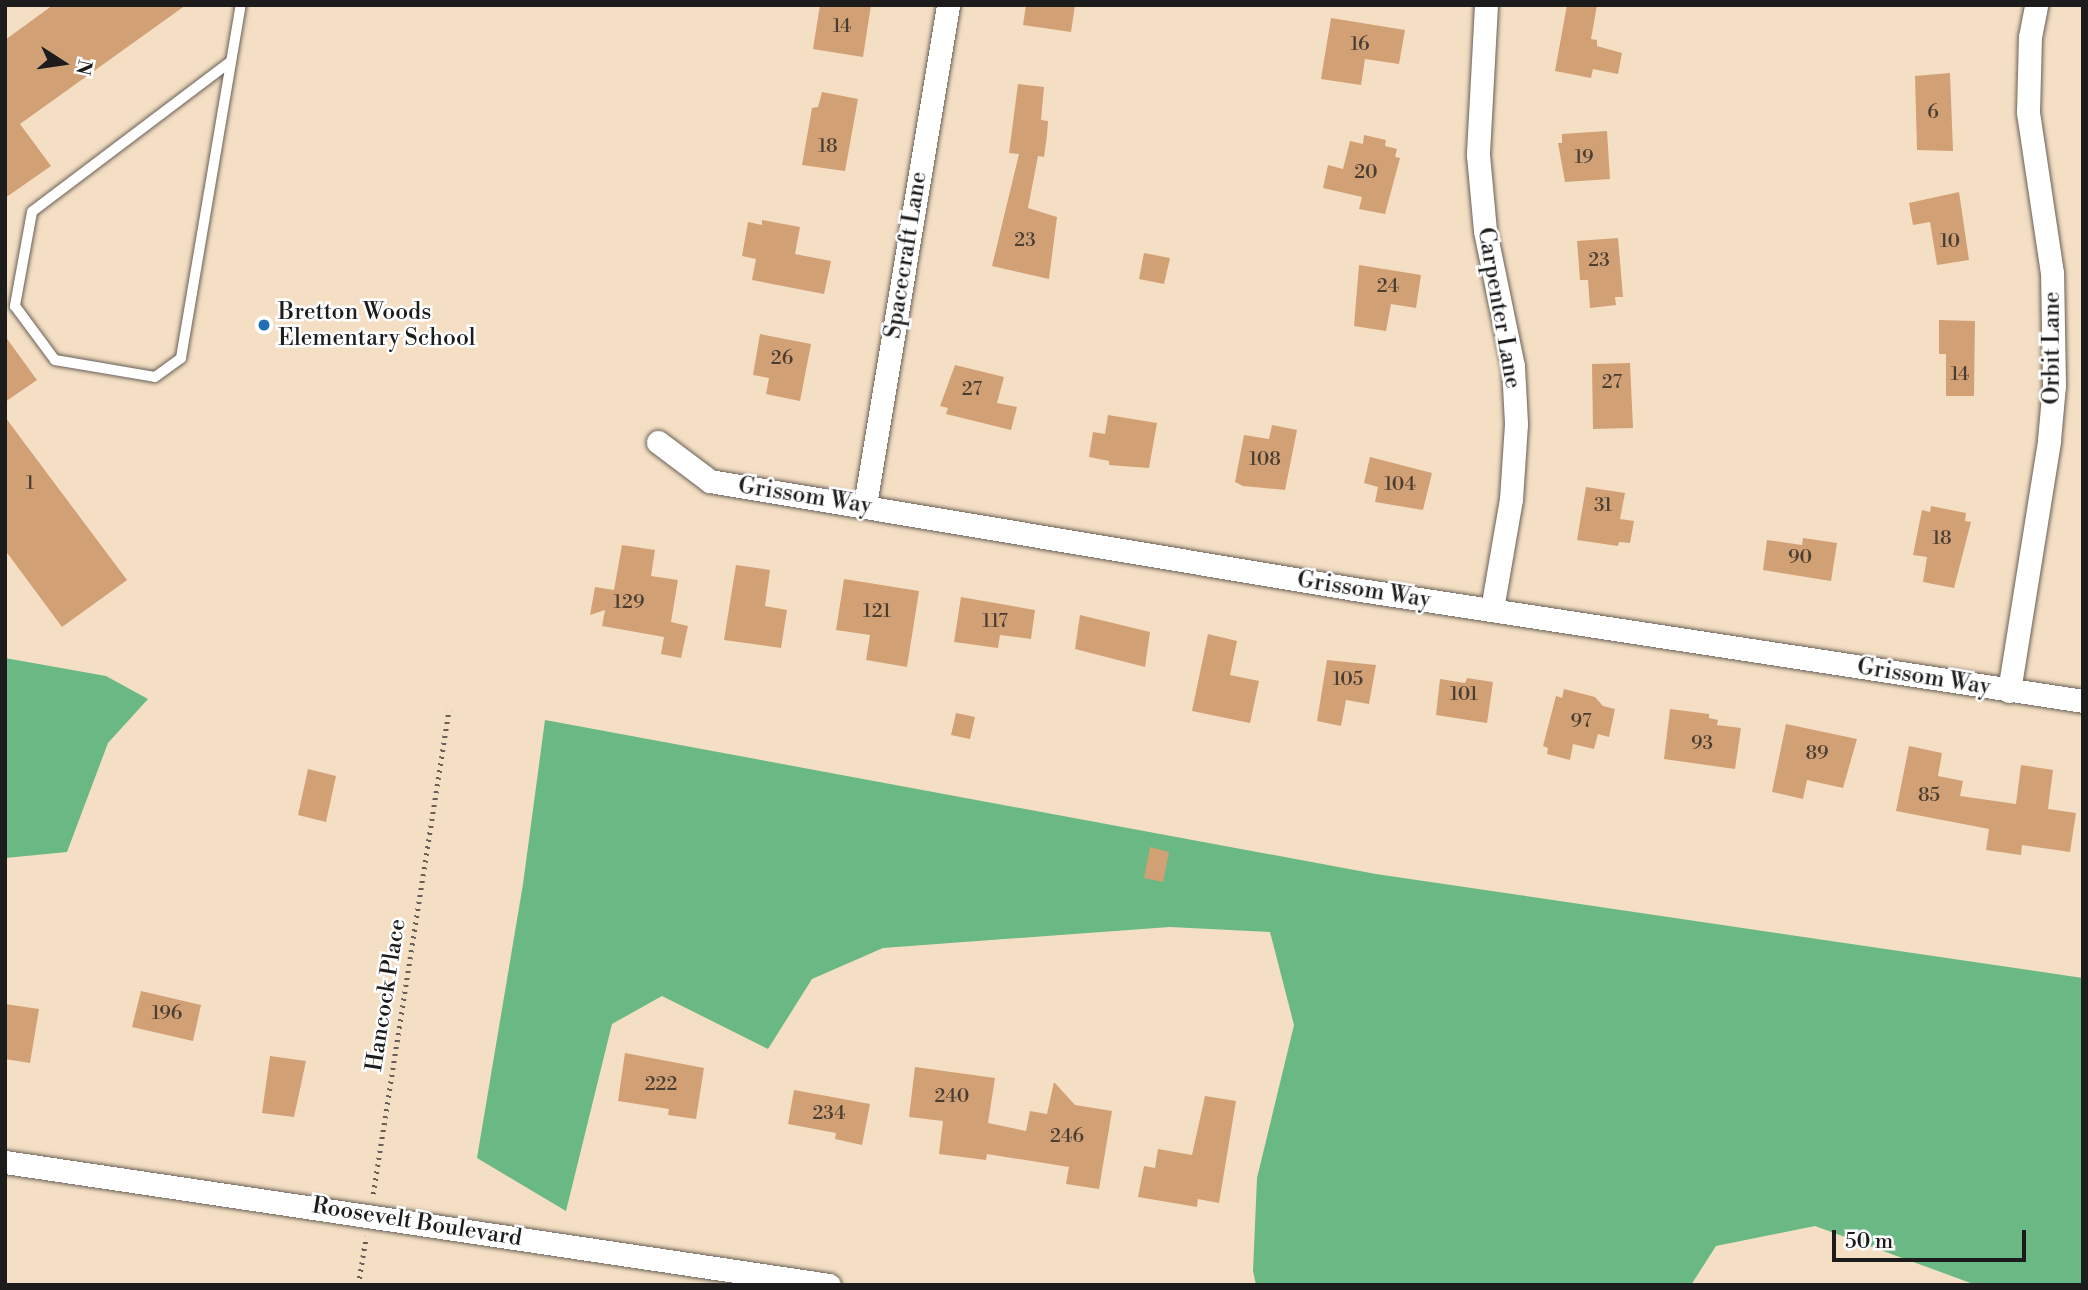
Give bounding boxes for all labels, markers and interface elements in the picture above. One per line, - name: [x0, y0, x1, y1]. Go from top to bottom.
- house number: 14: [833, 16, 851, 38]
- north arrow: [28, 28, 98, 98]
- house number: 16: [1350, 34, 1370, 56]
- text: N: [70, 58, 97, 77]
- house number: 6: [1927, 102, 1939, 124]
- house number: 18: [818, 136, 838, 158]
- house number: 19: [1574, 147, 1594, 169]
- house number: 20: [1354, 162, 1378, 184]
- street label: Spacecraft Lane: [879, 170, 933, 340]
- street label: Carpenter Lane: [1471, 225, 1527, 391]
- house number: 23: [1014, 230, 1036, 252]
- house number: 10: [1940, 231, 1960, 253]
- house number: 23: [1588, 250, 1610, 272]
- house number: 24: [1377, 276, 1399, 298]
- street label: Orbit Lane: [2038, 291, 2066, 405]
- place label: Bretton Woods Elementary School: [278, 298, 476, 352]
- marker: Bretton Woods Elementary School: [256, 317, 272, 333]
- house number: 26: [771, 348, 793, 370]
- house number: 14: [1951, 364, 1969, 386]
- house number: 27: [1602, 372, 1622, 394]
- house number: 27: [962, 379, 982, 401]
- house number: 108: [1249, 449, 1281, 471]
- street label: Grissom Way: [736, 472, 874, 520]
- house number: 1: [26, 473, 34, 495]
- house number: 104: [1384, 474, 1416, 496]
- house number: 31: [1594, 495, 1612, 517]
- house number: 18: [1932, 528, 1952, 550]
- house number: 90: [1788, 547, 1812, 569]
- street label: Grissom Way: [1295, 566, 1433, 614]
- house number: 129: [614, 592, 644, 614]
- house number: 121: [863, 601, 891, 623]
- house number: 117: [982, 611, 1008, 633]
- street label: Grissom Way: [1855, 653, 1993, 701]
- house number: 105: [1333, 669, 1363, 691]
- house number: 101: [1450, 684, 1478, 706]
- house number: 97: [1570, 711, 1592, 733]
- house number: 93: [1691, 733, 1713, 755]
- house number: 89: [1805, 743, 1829, 765]
- house number: 85: [1918, 785, 1940, 807]
- street label: Hancock Place: [360, 917, 412, 1073]
- house number: 196: [152, 1003, 182, 1025]
- house number: 222: [645, 1074, 677, 1096]
- house number: 240: [935, 1086, 969, 1108]
- house number: 234: [813, 1103, 845, 1125]
- house number: 246: [1050, 1126, 1084, 1148]
- street label: Roosevelt Boulevard: [310, 1192, 524, 1252]
- scale bar: [1836, 1216, 2030, 1260]
- text: 50 m: [1845, 1229, 1893, 1255]

